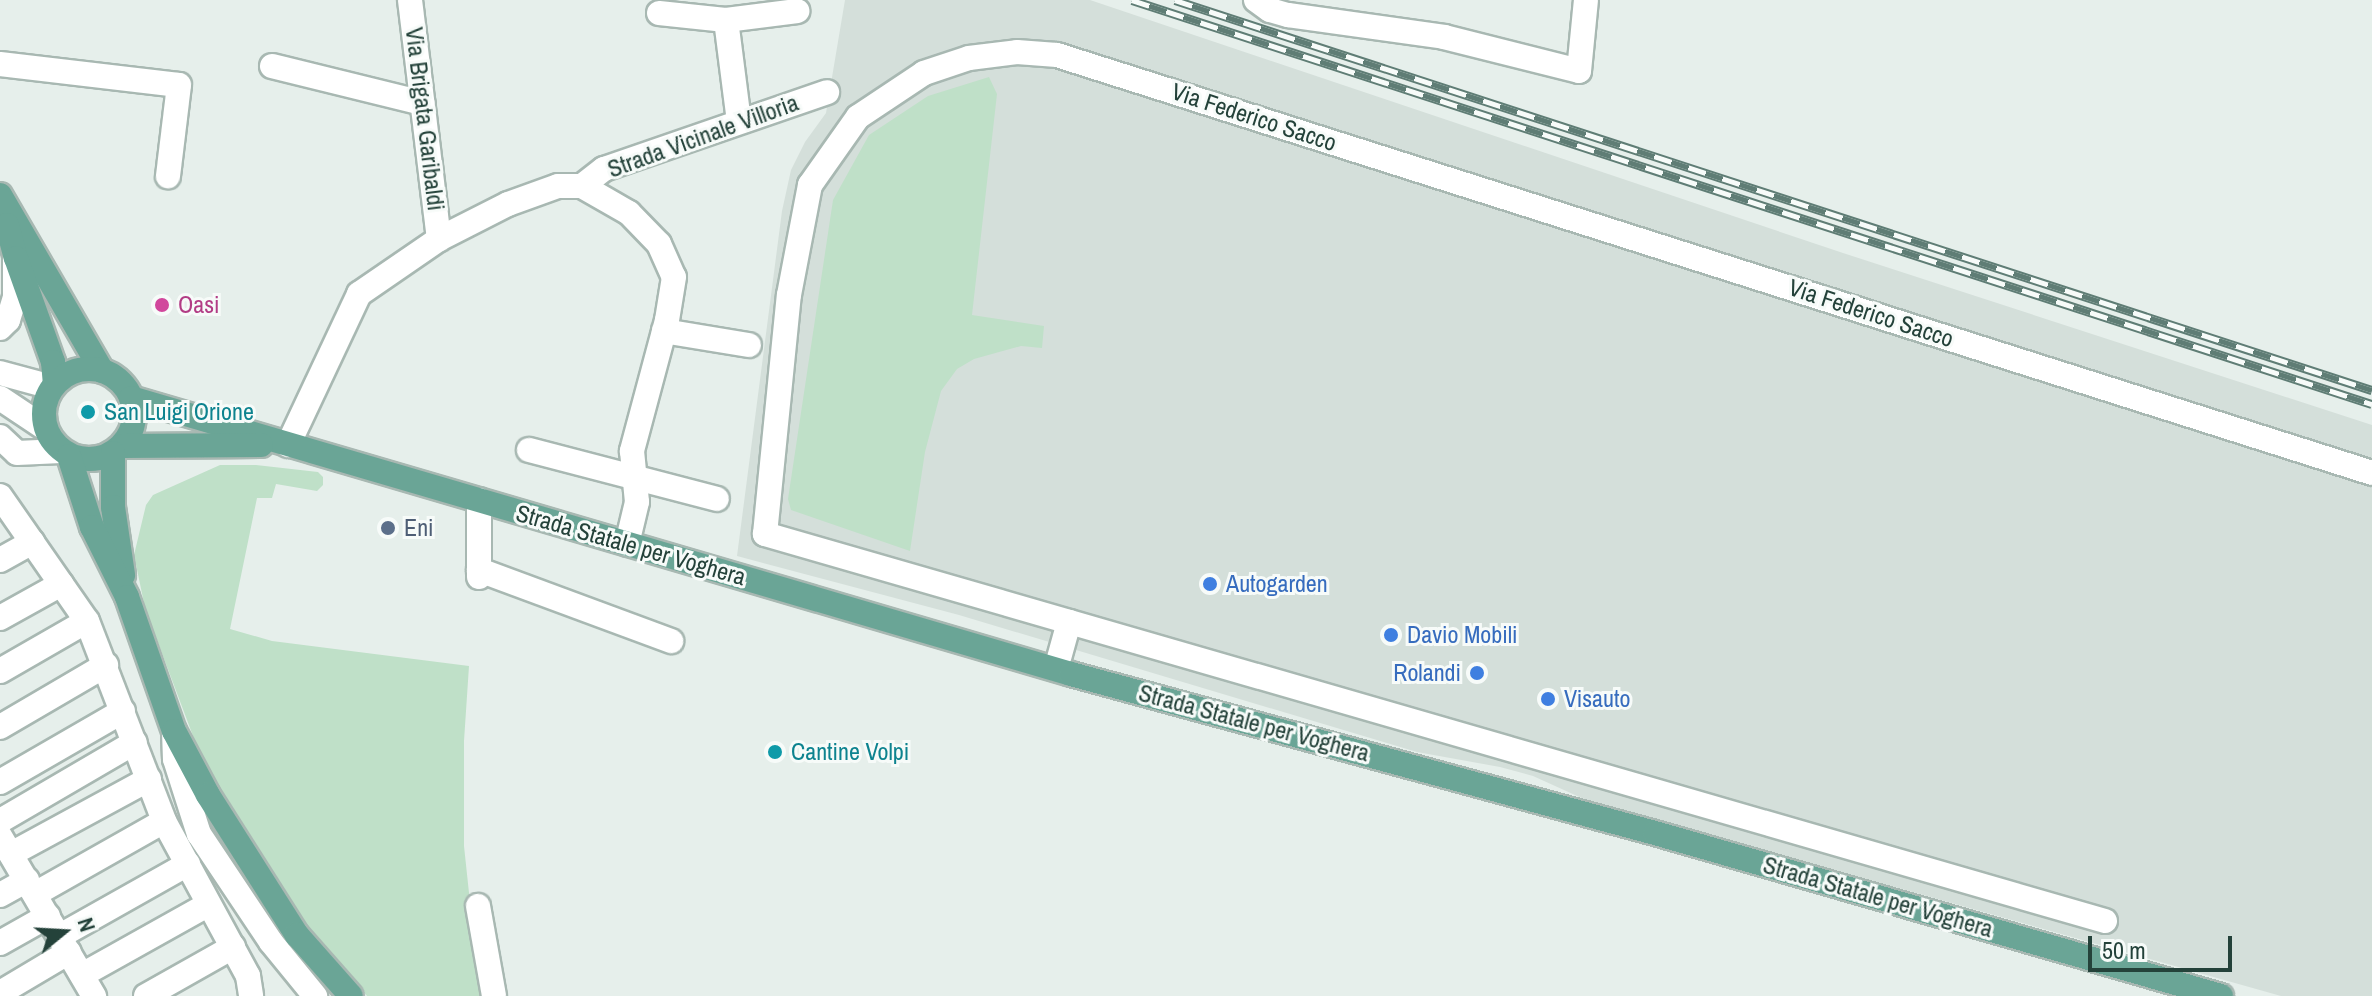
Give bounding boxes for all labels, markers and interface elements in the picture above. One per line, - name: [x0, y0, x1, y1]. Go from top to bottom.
- street label: Via Brigata Garibaldi: [399, 26, 451, 212]
- street label: Via Federico Sacco: [1168, 77, 1340, 157]
- street label: Strada Vicinale Villoria: [604, 88, 802, 184]
- street label: Via Federico Sacco: [1785, 273, 1957, 353]
- place label: Oasi: [178, 291, 220, 319]
- marker: Oasi: [153, 296, 171, 314]
- place label: San Luigi Orione: [104, 398, 254, 426]
- marker: San Luigi Orione: [79, 403, 97, 421]
- street label: Strada Statale per Voghera: [513, 498, 749, 592]
- place label: Eni: [404, 514, 434, 542]
- marker: Eni: [379, 519, 397, 537]
- place label: Autogarden: [1226, 570, 1328, 598]
- marker: Autogarden: [1201, 575, 1219, 593]
- place label: Davio Mobili: [1407, 621, 1517, 649]
- marker: Davio Mobili: [1382, 626, 1400, 644]
- place label: Rolandi: [1393, 659, 1461, 687]
- marker: Rolandi: [1468, 664, 1486, 682]
- street label: Strada Statale per Voghera: [1136, 678, 1372, 768]
- place label: Visauto: [1564, 685, 1630, 713]
- marker: Visauto: [1539, 690, 1557, 708]
- place label: Cantine Volpi: [791, 738, 909, 766]
- marker: Cantine Volpi: [766, 743, 784, 761]
- street label: Strada Statale per Voghera: [1760, 850, 1996, 944]
- north arrow: [24, 892, 104, 972]
- text: N: [71, 914, 103, 935]
- scale bar: [2092, 920, 2236, 970]
- text: 50 m: [2102, 934, 2146, 966]

